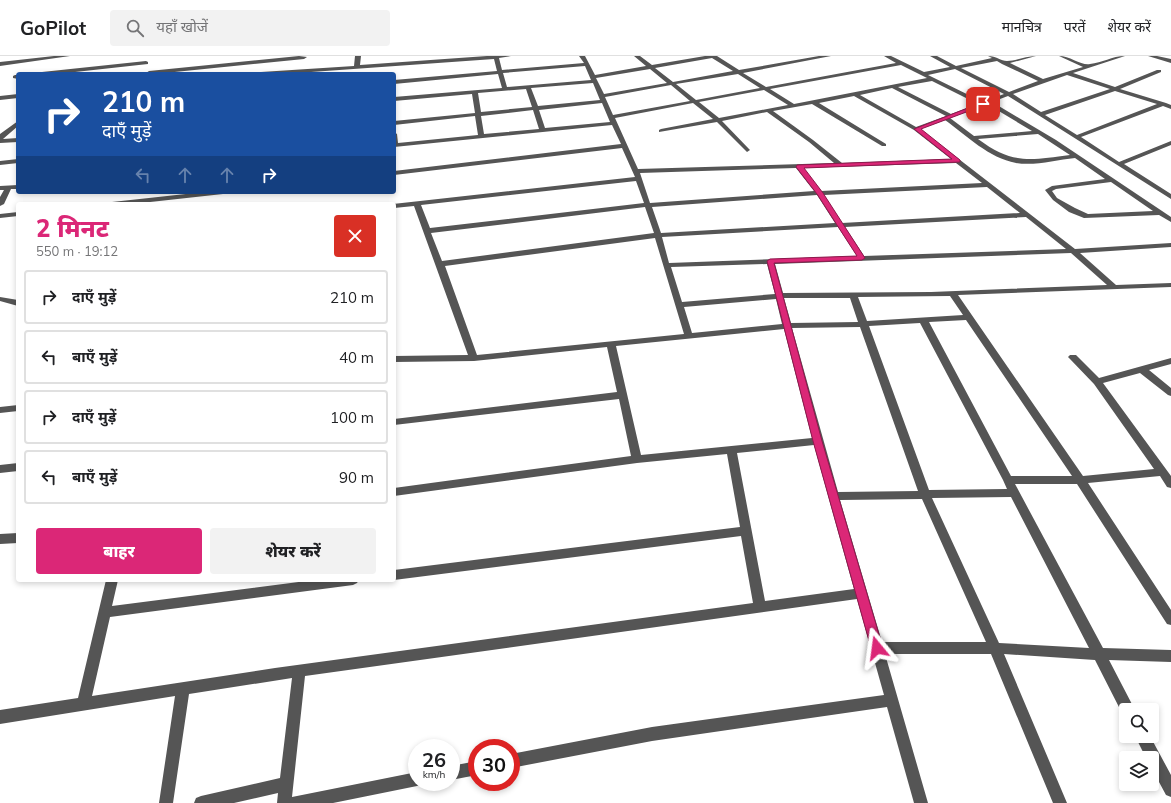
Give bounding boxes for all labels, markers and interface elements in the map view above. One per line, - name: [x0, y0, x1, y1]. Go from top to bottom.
- search box: [110, 10, 390, 46]
- text: GoPilot: [20, 16, 86, 40]
- icon: search: [124, 17, 146, 39]
- text: यहाँ खोजें: [156, 17, 208, 36]
- text: मानचित्र: [1002, 18, 1042, 36]
- text: परतें: [1064, 18, 1086, 36]
- text: शेयर करें: [1108, 18, 1151, 36]
- text: 210 m: [102, 84, 185, 119]
- pin: [966, 87, 1000, 121]
- icon: right: [36, 88, 88, 140]
- icon: arrive: [972, 93, 994, 115]
- text: दाएँ मुड़ें: [102, 119, 151, 142]
- icon: left: [132, 164, 154, 186]
- icon: ahead: [174, 164, 196, 186]
- icon: ahead: [216, 164, 238, 186]
- icon: right: [258, 164, 280, 186]
- text: 2 मिनट: [36, 213, 109, 243]
- button: close: [334, 215, 376, 257]
- text: 550 m · 19:12: [36, 243, 118, 259]
- icon: right: [38, 286, 60, 308]
- text: दाएँ मुड़ें: [72, 287, 116, 306]
- text: 210 m: [330, 288, 374, 307]
- icon: left: [38, 346, 60, 368]
- text: बाएँ मुड़ें: [72, 347, 117, 366]
- text: 40 m: [339, 348, 374, 367]
- icon: right: [38, 406, 60, 428]
- text: दाएँ मुड़ें: [72, 407, 116, 426]
- text: 100 m: [330, 408, 374, 427]
- icon: left: [38, 466, 60, 488]
- text: बाएँ मुड़ें: [72, 467, 117, 486]
- text: 90 m: [339, 468, 374, 487]
- button: बाहर: [36, 528, 202, 574]
- button: शेयर करें: [210, 528, 376, 574]
- position arrow: [856, 627, 898, 669]
- map controls: [1119, 703, 1159, 791]
- button: search: [1119, 703, 1159, 743]
- speed limit sign: 30: [468, 739, 520, 791]
- text: 26: [422, 747, 446, 772]
- button: layers: [1119, 751, 1159, 791]
- text: km/h: [423, 768, 445, 781]

